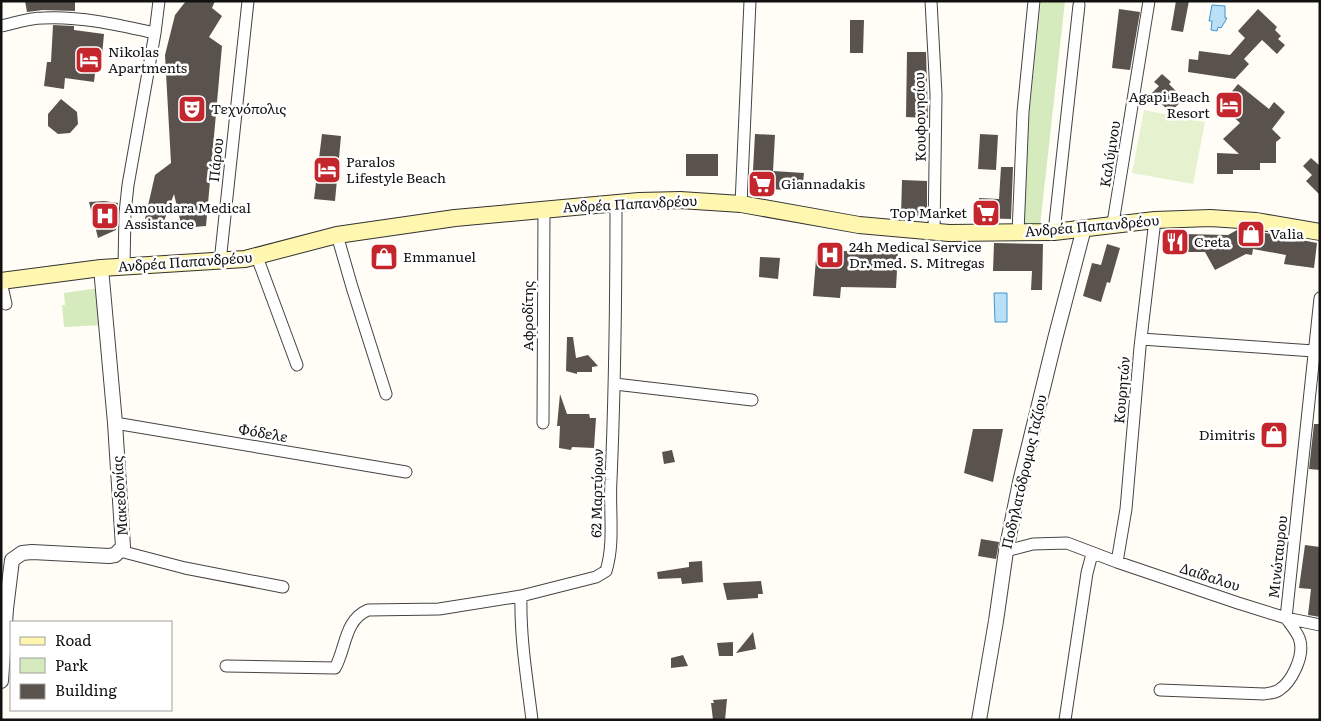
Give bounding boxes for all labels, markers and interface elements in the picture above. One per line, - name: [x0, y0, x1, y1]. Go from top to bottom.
- place label: Nikolas Apartments: [108, 41, 187, 77]
- hotel icon: Nikolas Apartments: [74, 45, 104, 75]
- street label: Κουφονησίου: [908, 72, 930, 162]
- place label: Agapi Beach Resort: [1128, 86, 1210, 122]
- hotel icon: Agapi Beach Resort: [1214, 90, 1244, 120]
- theatre icon: Τεχνόπολις: [177, 94, 207, 124]
- place label: Τεχνόπολις: [211, 98, 286, 118]
- street label: Καλύμνου: [1094, 119, 1124, 189]
- street label: Πάρου: [203, 137, 227, 183]
- place label: Paralos Lifestyle Beach: [346, 151, 446, 187]
- hotel icon: Paralos Lifestyle Beach: [312, 155, 342, 185]
- supermarket icon: Giannadakis: [747, 169, 777, 199]
- place label: Giannadakis: [781, 173, 865, 193]
- street label: Ανδρέα Παπανδρέου: [562, 189, 698, 217]
- place label: Amoudara Medical Assistance: [124, 197, 251, 233]
- supermarket icon: Top Market: [971, 198, 1001, 228]
- hospital icon: Amoudara Medical Assistance: [90, 201, 120, 231]
- place label: Top Market: [890, 202, 967, 222]
- street label: Ανδρέα Παπανδρέου: [1024, 209, 1160, 241]
- shop icon: Valia: [1236, 219, 1266, 249]
- place label: Valia: [1270, 223, 1304, 243]
- restaurant icon: Creta: [1160, 227, 1190, 257]
- place label: Creta: [1194, 231, 1231, 251]
- place label: 24h Medical Service Dr. med. S. Mitregas: [849, 236, 984, 272]
- hospital icon: 24h Medical Service Dr. med. S. Mitregas: [815, 240, 845, 270]
- shop icon: Emmanuel: [369, 242, 399, 272]
- street label: Ανδρέα Παπανδρέου: [117, 246, 253, 276]
- place label: Emmanuel: [403, 246, 476, 266]
- street label: Αφροδίτης: [517, 281, 537, 351]
- street label: Κουρητών: [1108, 355, 1134, 425]
- street label: Ποδηλατόδρομος Γαζίου: [996, 393, 1051, 551]
- street label: Φόδελε: [237, 418, 290, 446]
- shop icon: Dimitris: [1259, 420, 1289, 450]
- place label: Dimitris: [1199, 424, 1255, 444]
- street label: 62 Μαρτύρων: [585, 448, 607, 538]
- street label: Μακεδονίας: [106, 455, 132, 537]
- street label: Μινώταυρου: [1263, 514, 1291, 599]
- street label: Δαίδαλου: [1178, 557, 1243, 595]
- legend: [10, 621, 172, 711]
- text: Road: [55, 628, 91, 651]
- text: Park: [55, 653, 89, 676]
- text: Building: [55, 678, 117, 701]

